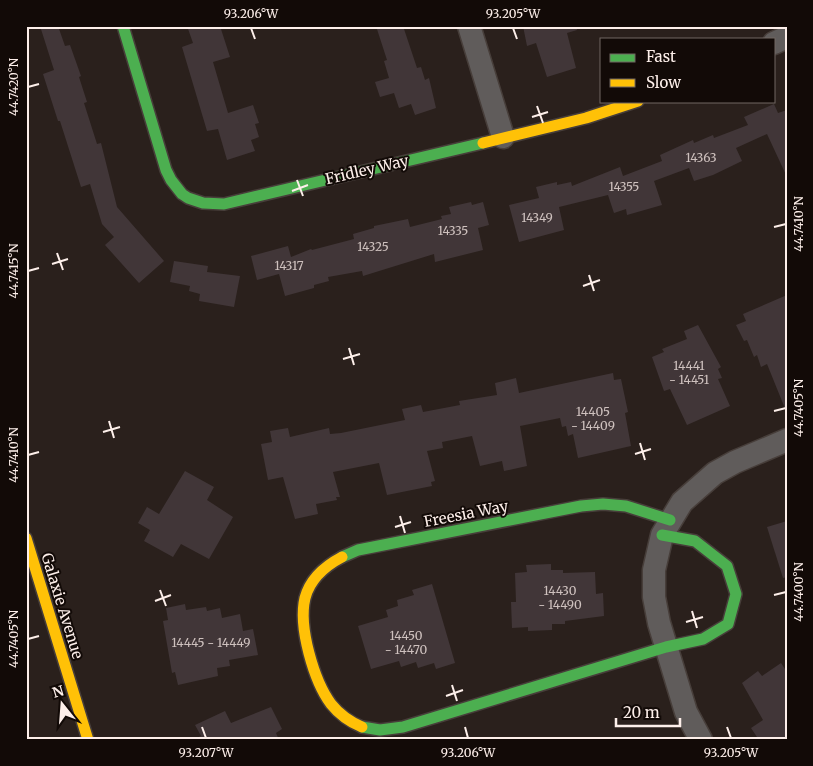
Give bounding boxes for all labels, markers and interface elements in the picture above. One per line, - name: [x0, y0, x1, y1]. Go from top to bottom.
- text: 93.206°W: [224, 6, 279, 21]
- text: 93.205°W: [486, 6, 541, 21]
- legend: [600, 38, 776, 102]
- text: Fast: [646, 47, 676, 66]
- text: 44.7420°N: [6, 57, 21, 116]
- text: Slow: [646, 73, 681, 92]
- house number: 14363: [685, 150, 717, 165]
- street label: Fridley Way: [323, 151, 411, 188]
- house number: 14355: [609, 179, 639, 194]
- text: 44.7410°N: [791, 195, 806, 252]
- house number: 14349: [521, 210, 553, 225]
- house number: 14335: [438, 223, 468, 238]
- house number: 14325: [357, 239, 389, 254]
- text: 44.7415°N: [6, 243, 21, 298]
- house number: 14317: [274, 258, 304, 273]
- house number: 14441 - 14451: [669, 358, 710, 387]
- text: 44.7405°N: [791, 378, 806, 437]
- house number: 14405 - 14409: [571, 404, 615, 433]
- text: 44.7410°N: [6, 426, 21, 483]
- street label: Freesia Way: [422, 496, 510, 531]
- street label: Galaxie Avenue: [37, 551, 88, 661]
- text: 44.7400°N: [791, 562, 806, 622]
- house number: 14430 - 14490: [538, 583, 582, 612]
- text: 44.7405°N: [6, 609, 21, 668]
- house number: 14450 - 14470: [385, 628, 427, 657]
- house number: 14445 - 14449: [171, 635, 251, 650]
- north arrow: [38, 678, 88, 728]
- text: N: [50, 681, 66, 702]
- scale bar: [616, 696, 679, 728]
- text: 20 m: [623, 703, 660, 722]
- text: 93.207°W: [179, 745, 234, 760]
- text: 93.206°W: [441, 745, 496, 760]
- text: 93.205°W: [704, 745, 759, 760]

